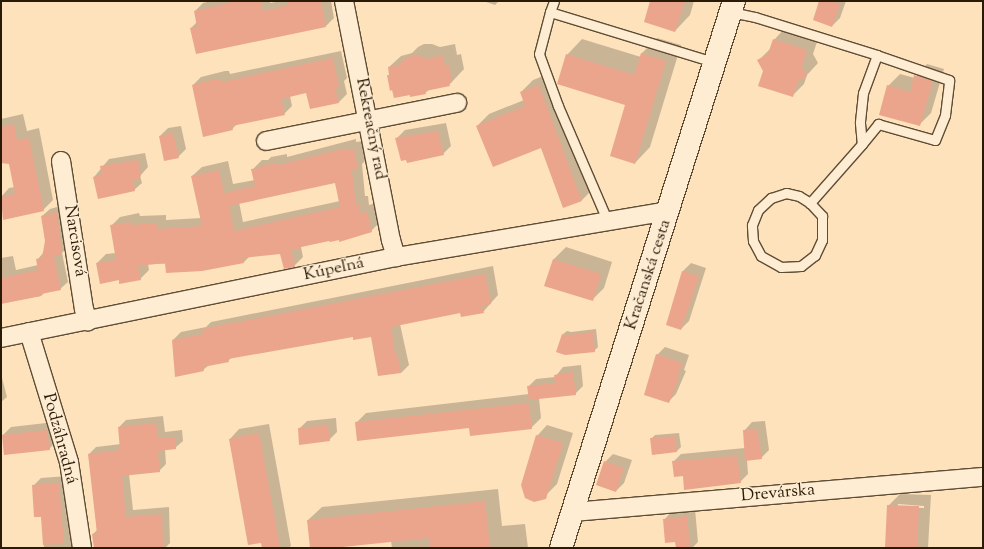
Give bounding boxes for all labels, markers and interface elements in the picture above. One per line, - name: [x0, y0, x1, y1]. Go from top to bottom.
- street label: Rekreačný rad: [350, 76, 390, 182]
- street label: Narcisová: [58, 204, 90, 278]
- street label: Kračanská cesta: [622, 217, 676, 333]
- street label: Kúpeľná: [302, 254, 366, 286]
- street label: Podzáhradná: [37, 391, 81, 487]
- street label: Drevárska: [740, 481, 816, 507]

